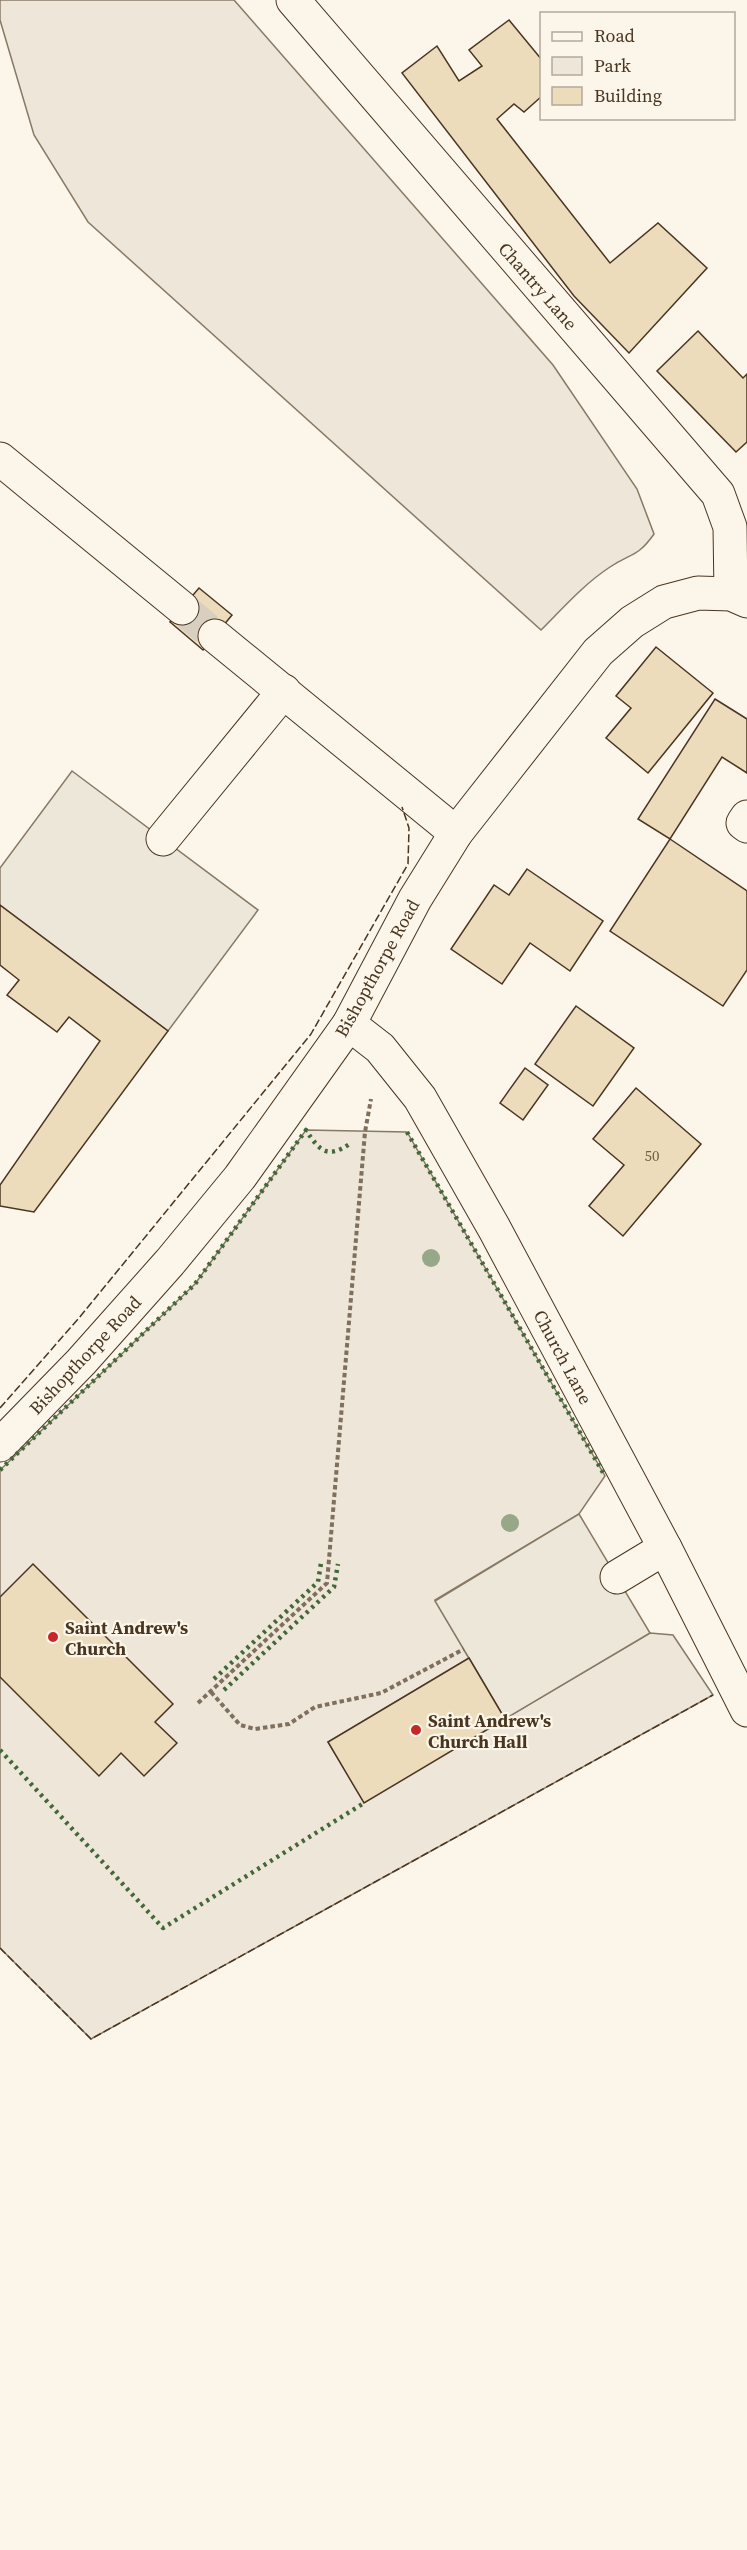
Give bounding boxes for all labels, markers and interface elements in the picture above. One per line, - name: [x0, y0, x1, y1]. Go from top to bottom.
- legend: [540, 12, 735, 120]
- text: Road: [594, 23, 635, 48]
- text: Park: [594, 53, 631, 78]
- text: Building: [594, 83, 662, 108]
- street label: Chantry Lane: [493, 237, 583, 335]
- street label: Bishopthorpe Road: [329, 895, 425, 1041]
- house number: 50: [644, 1145, 660, 1166]
- street label: Bishopthorpe Road: [23, 1290, 147, 1420]
- street label: Church Lane: [528, 1305, 598, 1409]
- place label: Saint Andrew's Church: [65, 1615, 188, 1661]
- marker: Saint Andrew's Church: [46, 1630, 60, 1644]
- place label: Saint Andrew's Church Hall: [428, 1708, 551, 1754]
- marker: Saint Andrew's Church Hall: [409, 1723, 423, 1737]

